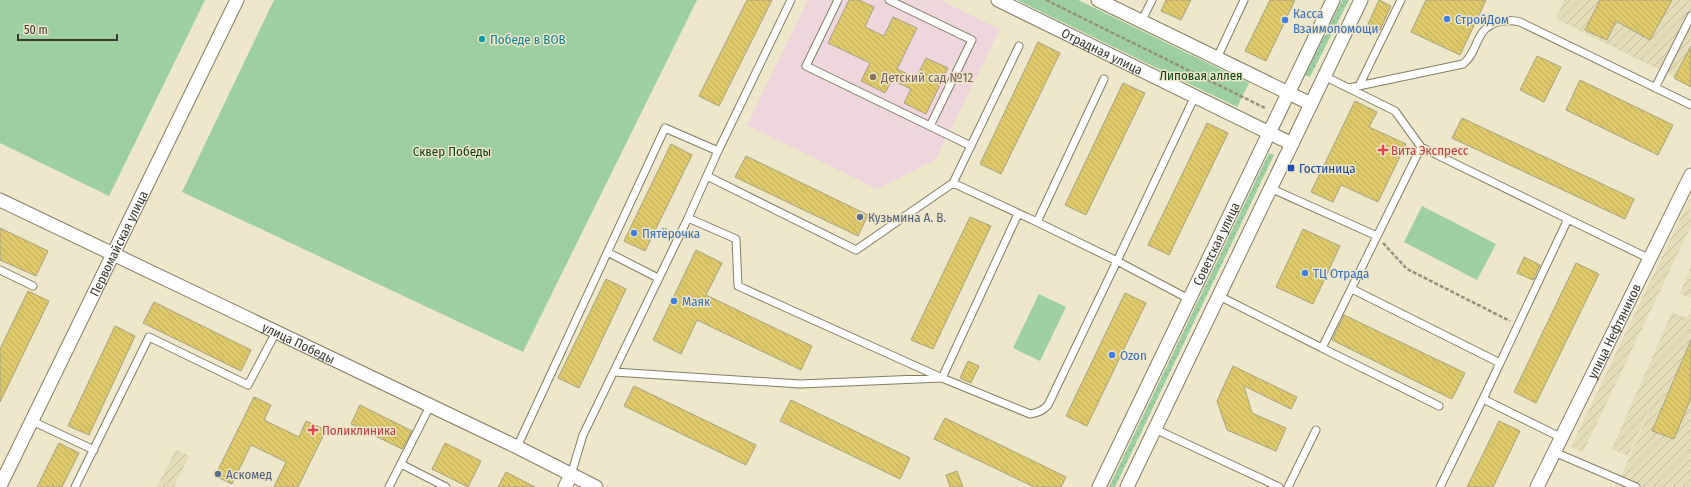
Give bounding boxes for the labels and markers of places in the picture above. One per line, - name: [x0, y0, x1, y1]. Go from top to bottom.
- place label: Касса Взаимопомощи: [1293, 6, 1378, 36]
- place label: СтройДом: [1455, 12, 1509, 27]
- marker: СтройДом: [1442, 14, 1452, 24]
- marker: Касса Взаимопомощи: [1280, 15, 1290, 25]
- place label: Победе в ВОВ: [490, 32, 566, 47]
- marker: Победе в ВОВ: [477, 34, 487, 44]
- place label: Детский сад №12: [880, 70, 974, 85]
- marker: Детский сад №12: [868, 72, 878, 82]
- place label: Вита Экспресс: [1391, 143, 1469, 158]
- marker: Вита Экспресс: [1378, 145, 1388, 155]
- place label: Гостиница: [1299, 161, 1356, 176]
- marker: Гостиница: [1286, 163, 1296, 173]
- place label: Кузьмина А. В.: [868, 210, 946, 225]
- marker: Кузьмина А. В.: [855, 212, 865, 222]
- place label: Пятёрочка: [642, 226, 700, 241]
- marker: Пятёрочка: [629, 228, 639, 238]
- place label: ТЦ Отрада: [1313, 266, 1369, 281]
- marker: ТЦ Отрада: [1300, 268, 1310, 278]
- place label: Маяк: [682, 294, 710, 309]
- marker: Маяк: [669, 296, 679, 306]
- place label: Ozon: [1120, 348, 1147, 363]
- marker: Ozon: [1107, 350, 1117, 360]
- place label: Поликлиника: [322, 423, 396, 438]
- marker: Поликлиника: [307, 424, 319, 436]
- place label: Аскомед: [226, 467, 272, 482]
- marker: Аскомед: [213, 469, 223, 479]

